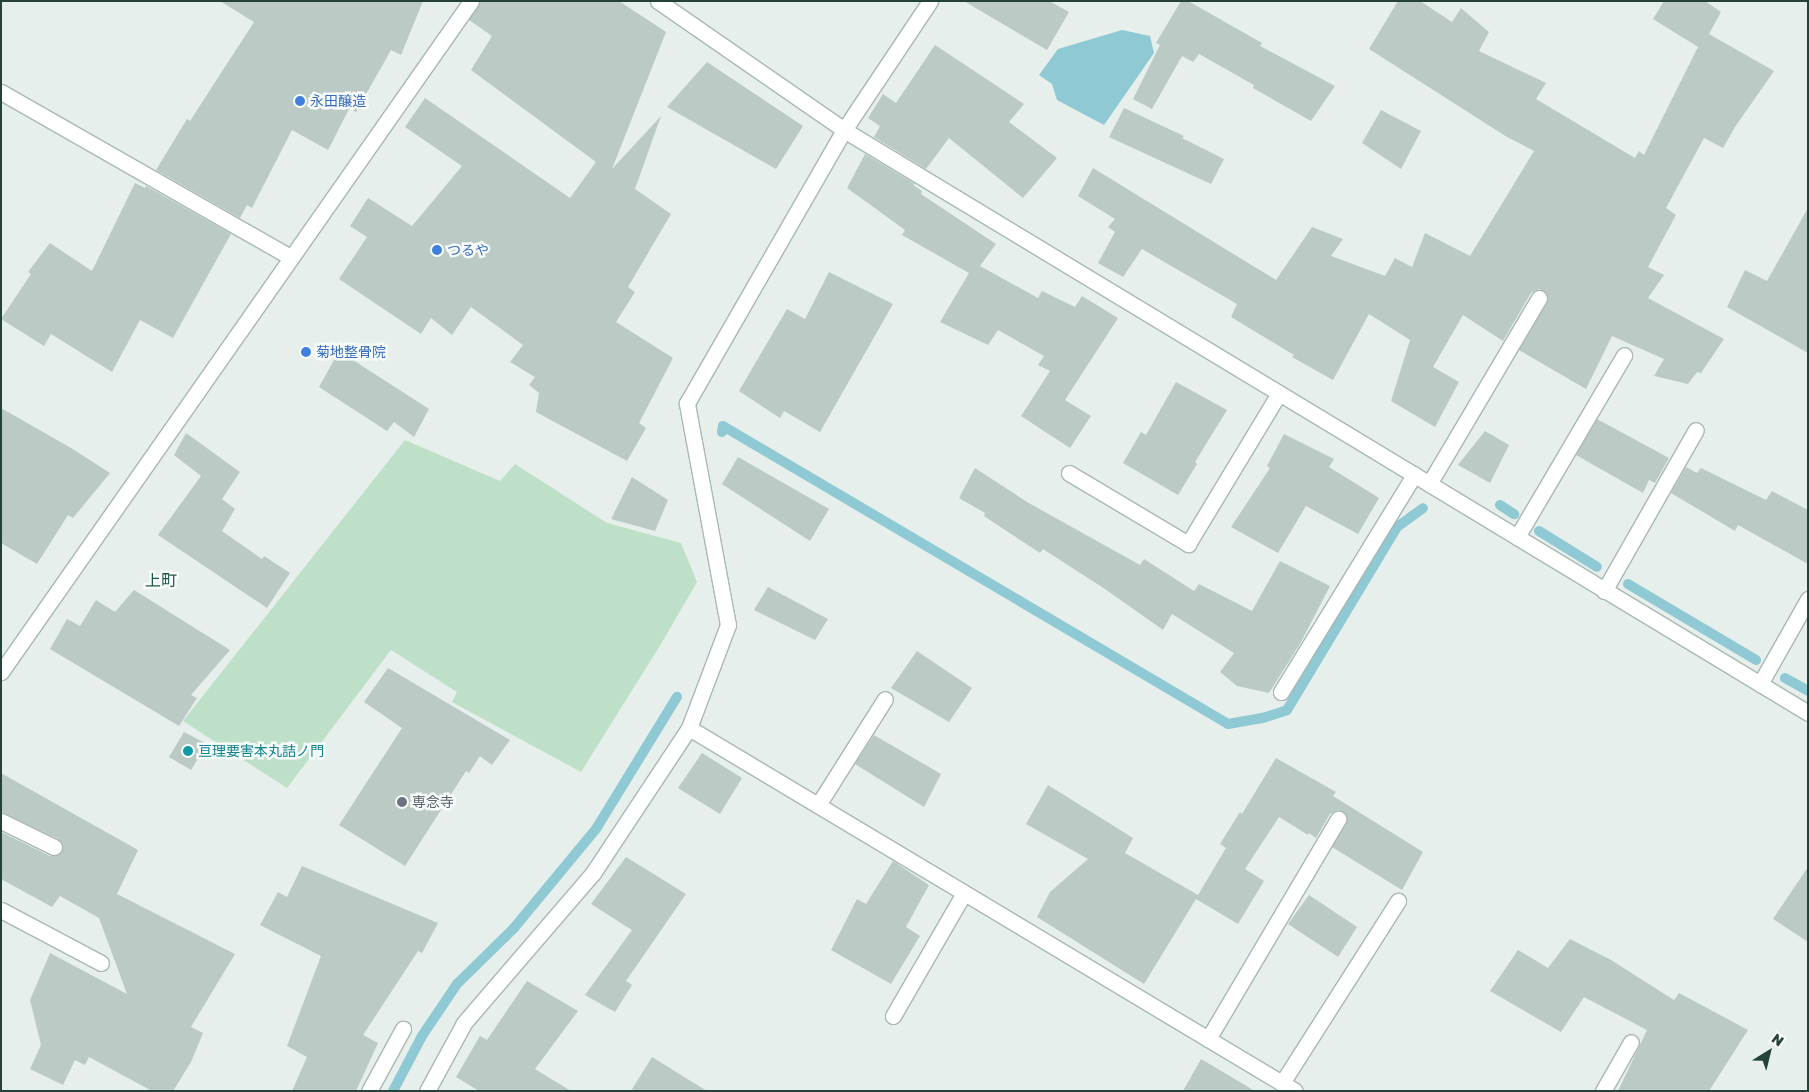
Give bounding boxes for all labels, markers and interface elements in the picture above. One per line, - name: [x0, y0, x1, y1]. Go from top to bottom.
- place label: 永田醸造: [310, 93, 366, 109]
- marker: 永田醸造: [294, 95, 306, 107]
- place label: つるや: [447, 242, 489, 258]
- marker: つるや: [431, 244, 443, 256]
- place label: 菊地整骨院: [316, 344, 386, 360]
- marker: 菊地整骨院: [300, 346, 312, 358]
- district label: 上町: [145, 570, 177, 590]
- place label: 亘理要害本丸詰ノ門: [198, 743, 324, 759]
- marker: 亘理要害本丸詰ノ門: [182, 745, 194, 757]
- place label: 専念寺: [412, 794, 454, 810]
- marker: 専念寺: [396, 796, 408, 808]
- north arrow: [1744, 1027, 1794, 1077]
- text: N: [1769, 1029, 1787, 1049]

